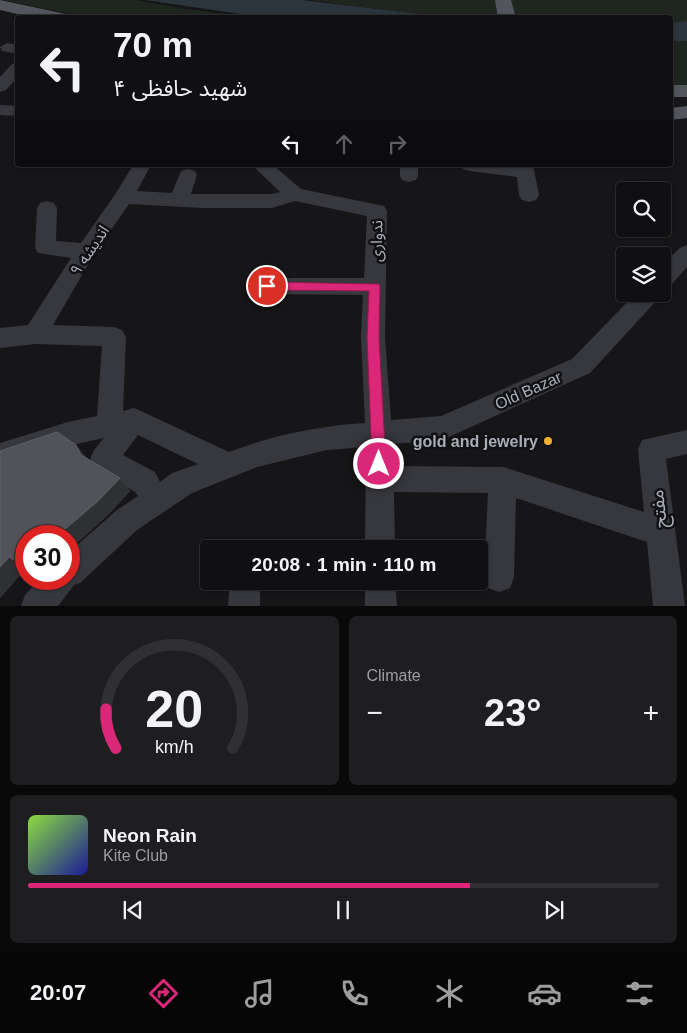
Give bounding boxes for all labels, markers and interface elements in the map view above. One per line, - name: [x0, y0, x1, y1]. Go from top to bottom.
- text: 70 m: [113, 25, 193, 64]
- icon: left: [30, 35, 95, 100]
- text: شهید حافظی ۴: [113, 76, 247, 101]
- icon: left: [277, 130, 305, 158]
- icon: ahead: [330, 130, 358, 158]
- icon: right: [383, 130, 411, 158]
- map controls: [616, 182, 671, 302]
- button: search: [616, 182, 671, 237]
- street label: ندواری: [368, 220, 386, 262]
- street label: اندیشه ۹: [67, 222, 112, 278]
- button: layers: [616, 247, 671, 302]
- pin: [246, 265, 288, 307]
- icon: arrive: [253, 272, 281, 300]
- street label: Old Bazar: [492, 368, 565, 413]
- place label: gold and jewelry: [413, 433, 538, 450]
- marker: gold and jewelry: [542, 435, 554, 447]
- position arrow: [352, 437, 404, 489]
- street label: مفتح: [646, 488, 675, 529]
- speed limit sign: 30: [15, 525, 80, 590]
- text: 20:08 · 1 min · 110 m: [252, 554, 436, 575]
- text: Climate: [367, 667, 421, 684]
- text: 20: [145, 680, 203, 738]
- text: 23°: [484, 692, 541, 734]
- text: −: [367, 697, 383, 728]
- text: +: [643, 697, 659, 728]
- text: km/h: [155, 737, 194, 757]
- text: Neon Rain: [103, 825, 197, 846]
- text: Kite Club: [103, 847, 168, 864]
- icon: previous: [119, 896, 147, 924]
- icon: pause: [329, 896, 357, 924]
- icon: next: [540, 896, 568, 924]
- icon: directions: [146, 976, 181, 1011]
- icon: music: [242, 976, 277, 1011]
- icon: phone: [337, 976, 372, 1011]
- icon: climate: [432, 976, 467, 1011]
- icon: car: [527, 976, 562, 1011]
- icon: filters: [622, 976, 657, 1011]
- text: 20:07: [30, 980, 86, 1005]

